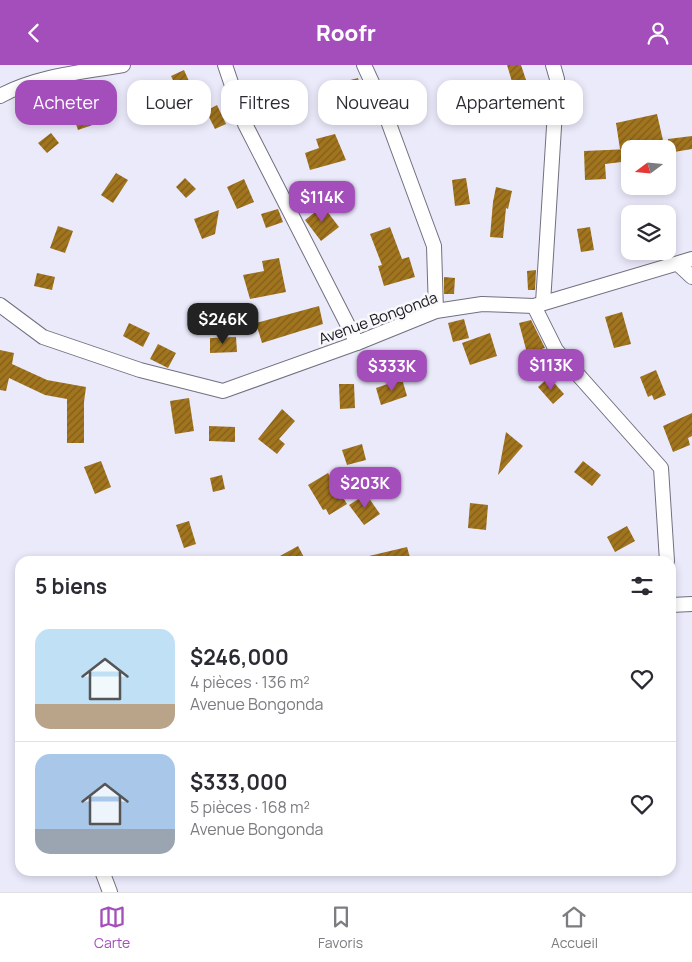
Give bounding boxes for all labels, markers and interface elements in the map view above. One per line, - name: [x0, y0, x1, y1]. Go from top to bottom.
- text: Roofr: [316, 18, 376, 48]
- icon: back: [20, 19, 48, 47]
- icon: person: [644, 19, 672, 47]
- chip: Acheter: [15, 80, 117, 125]
- chip: Louer: [127, 80, 211, 125]
- chip: Filtres: [221, 80, 308, 125]
- chip: Nouveau: [318, 80, 427, 125]
- chip: Appartement: [437, 80, 583, 125]
- north arrow: [621, 140, 676, 195]
- map controls: [621, 140, 676, 260]
- pin: $114K: [287, 181, 357, 223]
- text: $114K: [300, 186, 344, 208]
- button: layers: [621, 205, 676, 260]
- street label: Avenue Bongonda: [316, 287, 440, 349]
- pin: $246K: [188, 303, 258, 345]
- text: $246K: [198, 308, 248, 330]
- pin: $333K: [357, 349, 427, 392]
- pin: $113K: [516, 349, 586, 391]
- text: $113K: [529, 354, 573, 376]
- text: $333K: [368, 355, 416, 377]
- pin: $203K: [330, 467, 400, 509]
- text: $203K: [340, 472, 390, 494]
- text: 5 biens: [35, 572, 107, 600]
- icon: filters: [628, 572, 656, 600]
- text: $246,000: [190, 643, 289, 671]
- icon: home: [75, 649, 135, 709]
- icon: heart: [628, 665, 656, 693]
- text: 4 pièces · 136 m²: [190, 671, 310, 693]
- text: Avenue Bongonda: [190, 693, 324, 715]
- text: $333,000: [190, 768, 288, 796]
- icon: home: [75, 774, 135, 834]
- icon: heart: [628, 790, 656, 818]
- text: 5 pièces · 168 m²: [190, 796, 310, 818]
- text: Avenue Bongonda: [190, 818, 324, 840]
- tab: Carte: [94, 903, 130, 952]
- tab: Favoris: [318, 903, 363, 952]
- tab: Accueil: [551, 903, 598, 952]

